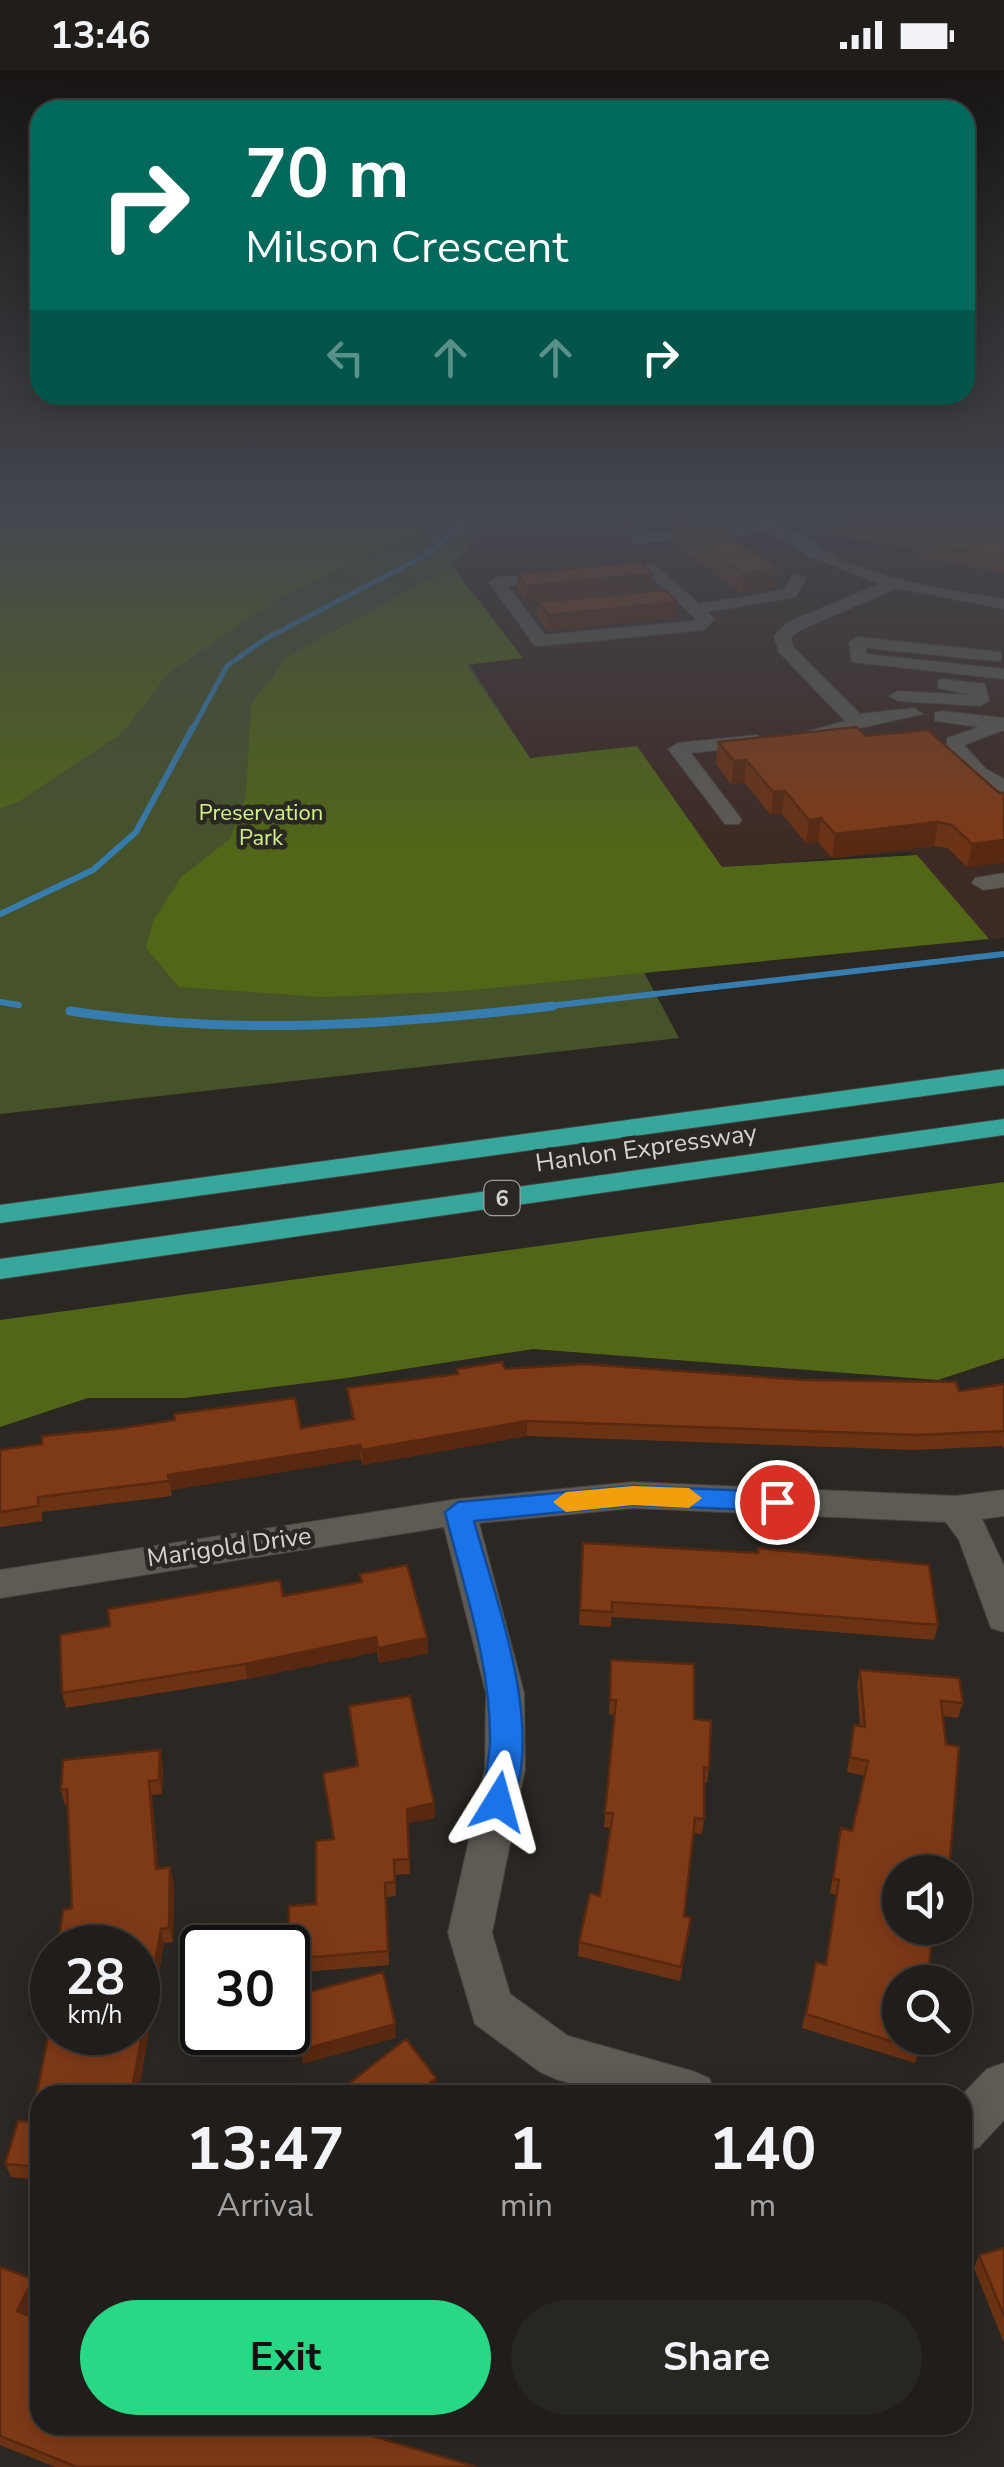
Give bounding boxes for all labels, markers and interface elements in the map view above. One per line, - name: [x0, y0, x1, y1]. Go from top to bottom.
- text: 13:46: [50, 10, 151, 61]
- text: 70 m: [245, 126, 409, 222]
- icon: right: [80, 140, 210, 270]
- text: Milson Crescent: [245, 217, 568, 278]
- icon: left: [318, 330, 373, 385]
- icon: ahead: [423, 330, 478, 385]
- icon: ahead: [528, 330, 583, 385]
- icon: right: [633, 330, 688, 385]
- park label: Preservation Park: [199, 798, 323, 853]
- street label: Hanlon Expressway: [533, 1116, 759, 1180]
- road number: 6: [484, 1181, 520, 1215]
- pin: [735, 1460, 820, 1545]
- icon: arrive: [750, 1475, 805, 1530]
- street label: Marigold Drive: [145, 1519, 313, 1575]
- position arrow: [446, 1750, 550, 1854]
- map controls: [882, 1855, 972, 2055]
- button: sound: [882, 1855, 972, 1945]
- speed limit sign: 30: [180, 1925, 310, 2055]
- text: 28: [65, 1943, 125, 2012]
- button: search: [882, 1965, 972, 2055]
- text: km/h: [67, 1998, 123, 2032]
- text: 13:47: [186, 2108, 344, 2190]
- text: 1: [508, 2108, 544, 2190]
- text: 140: [708, 2108, 816, 2190]
- text: Arrival: [217, 2184, 313, 2227]
- text: min: [500, 2184, 553, 2227]
- text: m: [749, 2184, 776, 2227]
- button: Exit: [80, 2300, 491, 2415]
- button: Share: [511, 2300, 922, 2415]

